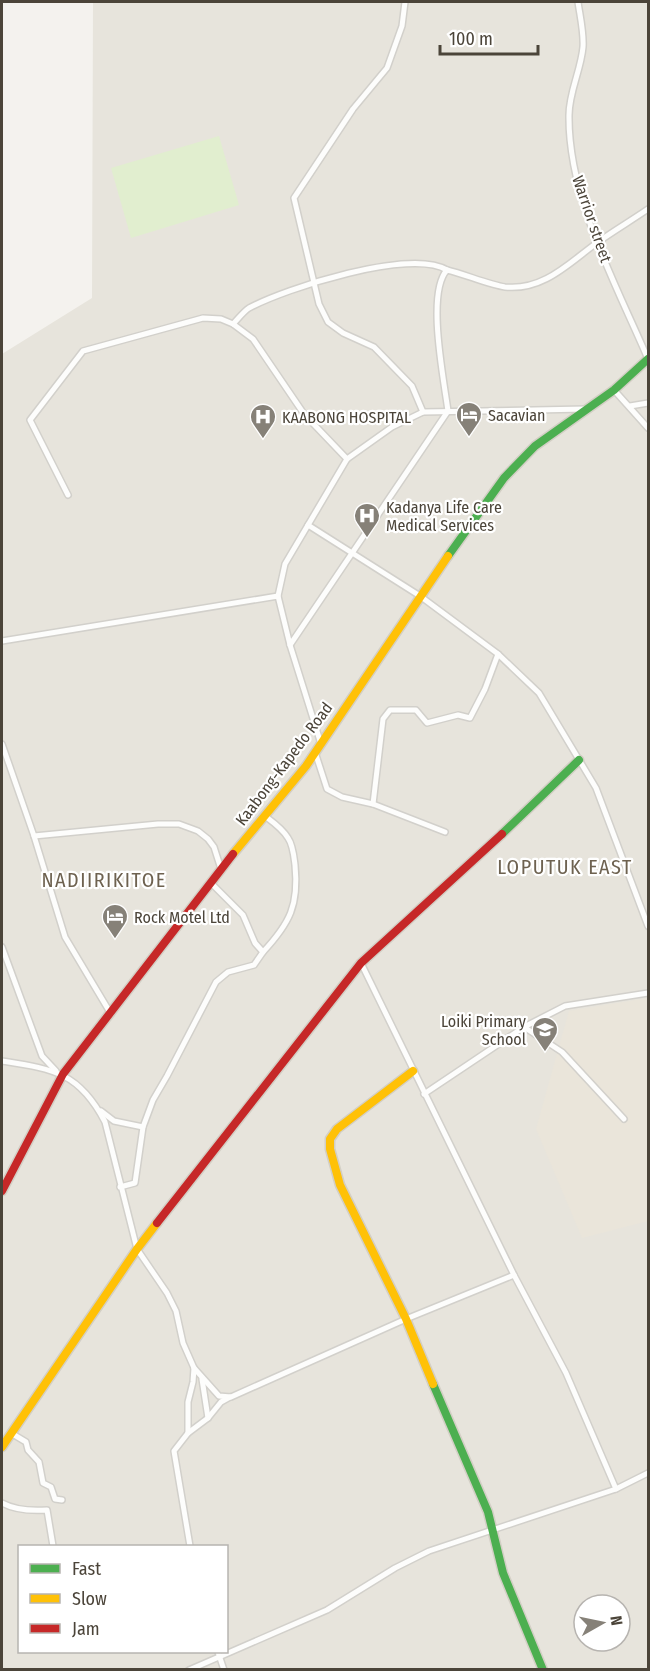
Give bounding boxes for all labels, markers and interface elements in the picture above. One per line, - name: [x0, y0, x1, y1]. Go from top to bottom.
- scale bar: [440, 18, 538, 56]
- text: 100 m: [449, 28, 493, 50]
- street label: Warrior street: [568, 173, 616, 266]
- hotel icon: Sacavian: [454, 400, 484, 438]
- hospital icon: KAABONG HOSPITAL: [248, 402, 278, 440]
- place label: Sacavian: [488, 406, 546, 425]
- place label: KAABONG HOSPITAL: [282, 408, 411, 427]
- place label: Kadanya Life Care Medical Services: [386, 498, 502, 535]
- hospital icon: Kadanya Life Care Medical Services: [352, 501, 382, 539]
- street label: Kaabong-Kapedo Road: [232, 699, 336, 829]
- district label: LOPUTUK EAST: [497, 855, 633, 879]
- district label: NADIIRIKITOE: [41, 868, 167, 892]
- hotel icon: Rock Motel Ltd: [100, 902, 130, 940]
- place label: Rock Motel Ltd: [134, 908, 230, 927]
- place label: Loiki Primary School: [441, 1012, 527, 1049]
- school or university icon: Loiki Primary School: [530, 1015, 560, 1053]
- legend: [18, 1545, 228, 1653]
- text: Fast: [72, 1558, 101, 1580]
- text: Slow: [72, 1588, 107, 1610]
- north arrow: [572, 1593, 632, 1653]
- text: N: [606, 1615, 626, 1627]
- text: Jam: [72, 1618, 100, 1640]

